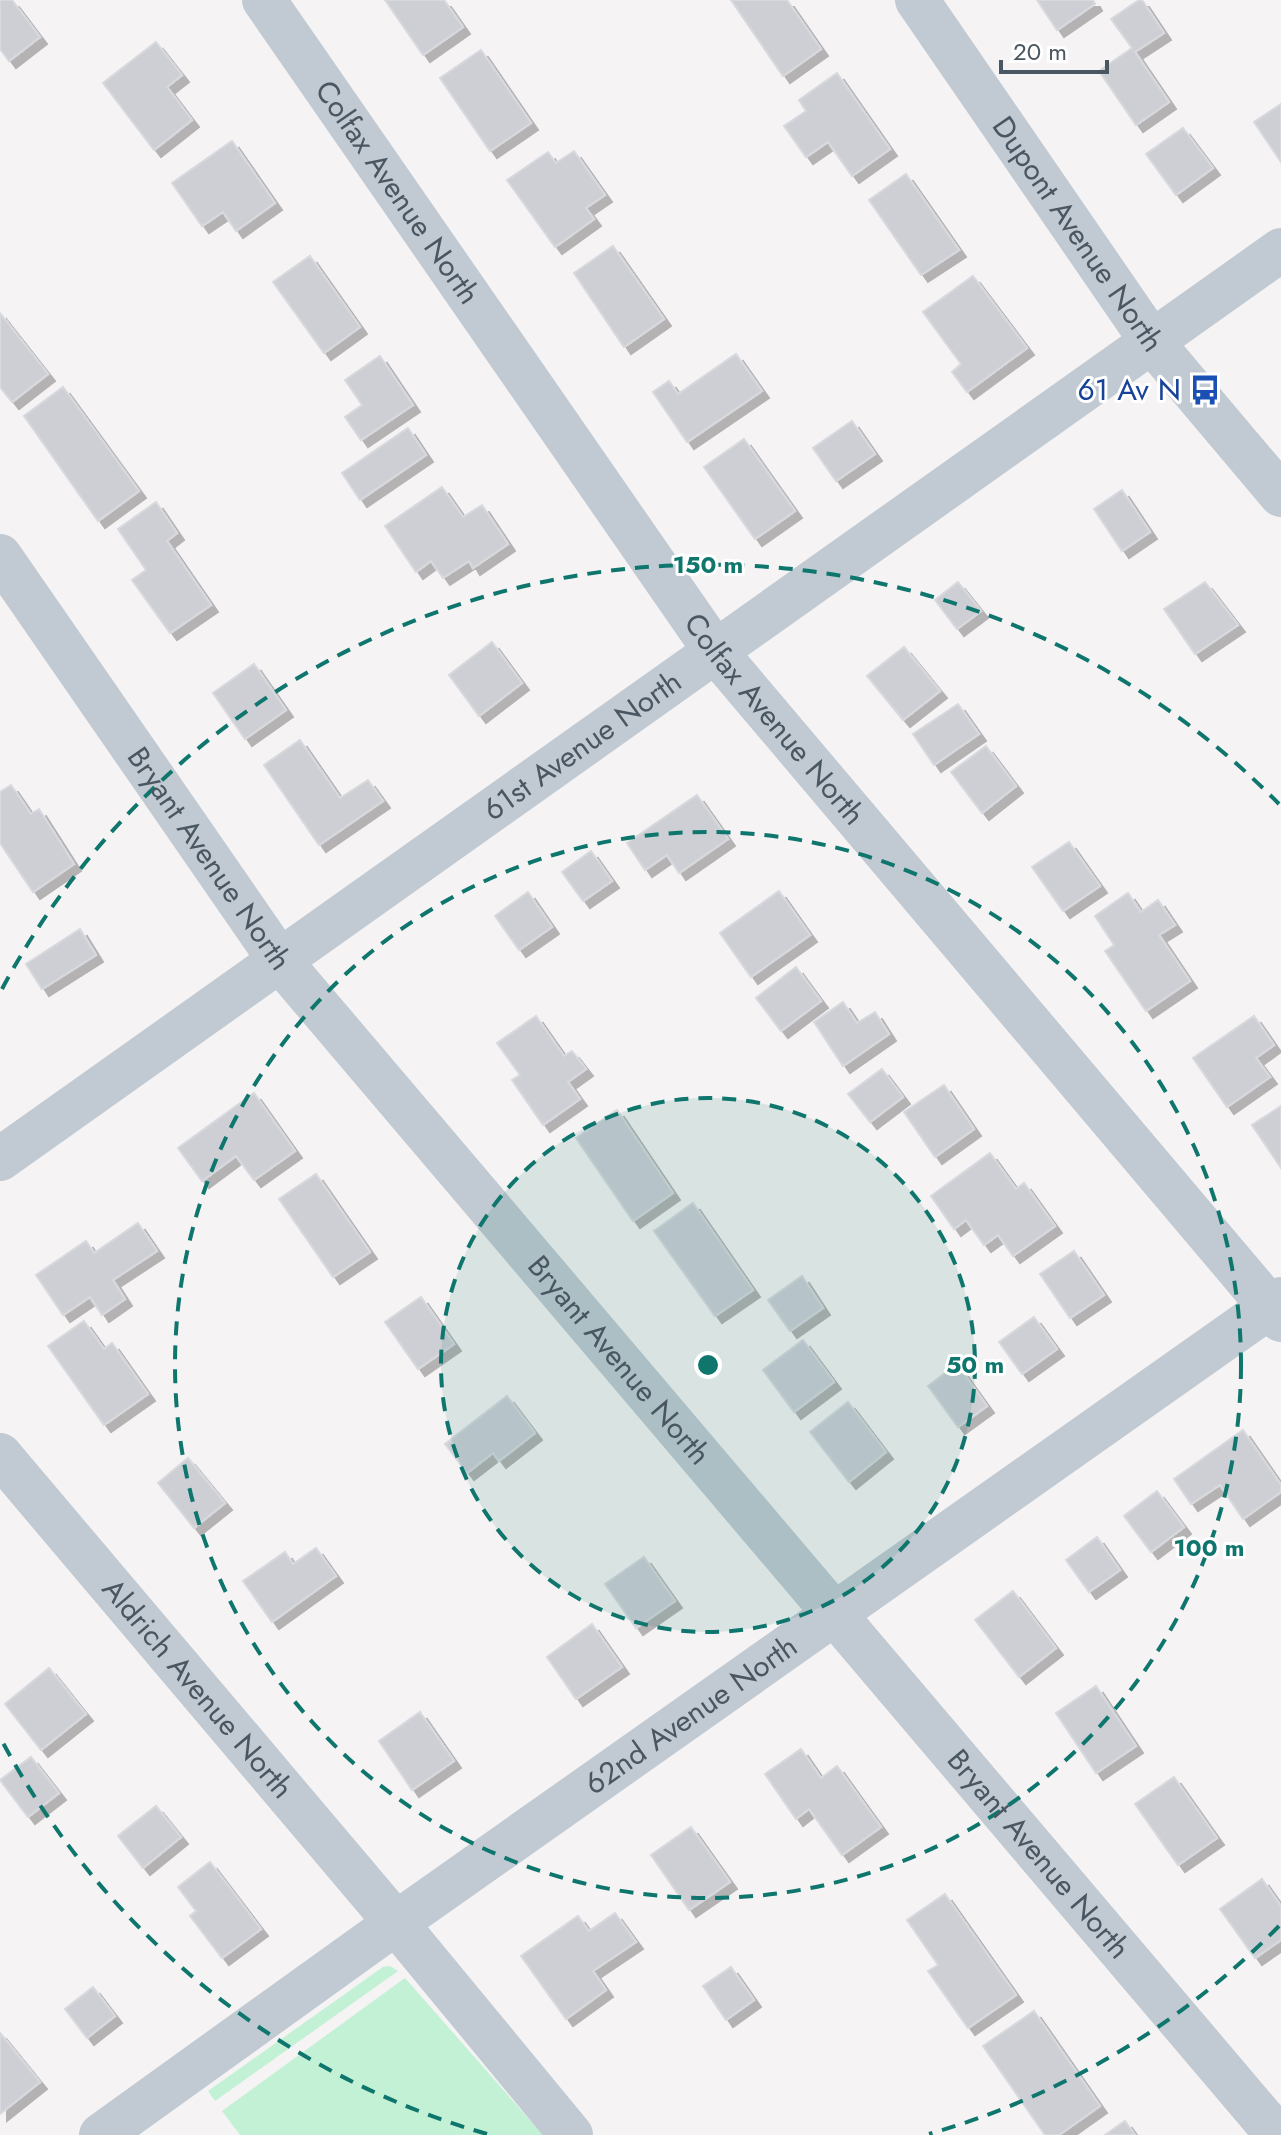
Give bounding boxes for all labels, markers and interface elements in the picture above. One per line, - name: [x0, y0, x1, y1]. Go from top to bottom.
- scale bar: [1001, 24, 1107, 74]
- text: 20 m: [1013, 34, 1067, 69]
- street label: Colfax Avenue North: [305, 71, 490, 313]
- street label: Dupont Avenue North: [982, 107, 1174, 360]
- place label: 61 Av N: [1077, 368, 1181, 411]
- bus stop icon: 61 Av N: [1188, 373, 1222, 407]
- text: 150 m: [673, 547, 743, 582]
- street label: Colfax Avenue North: [674, 604, 875, 834]
- street label: 61st Avenue North: [474, 660, 690, 831]
- street label: Bryant Avenue North: [117, 738, 302, 979]
- street label: Bryant Avenue North: [518, 1246, 721, 1474]
- text: 50 m: [946, 1347, 1004, 1382]
- centre of rings: [694, 1351, 722, 1379]
- text: 100 m: [1174, 1530, 1244, 1565]
- street label: Aldrich Avenue North: [92, 1569, 304, 1808]
- street label: 62nd Avenue North: [575, 1625, 806, 1805]
- street label: Bryant Avenue North: [937, 1740, 1140, 1968]

